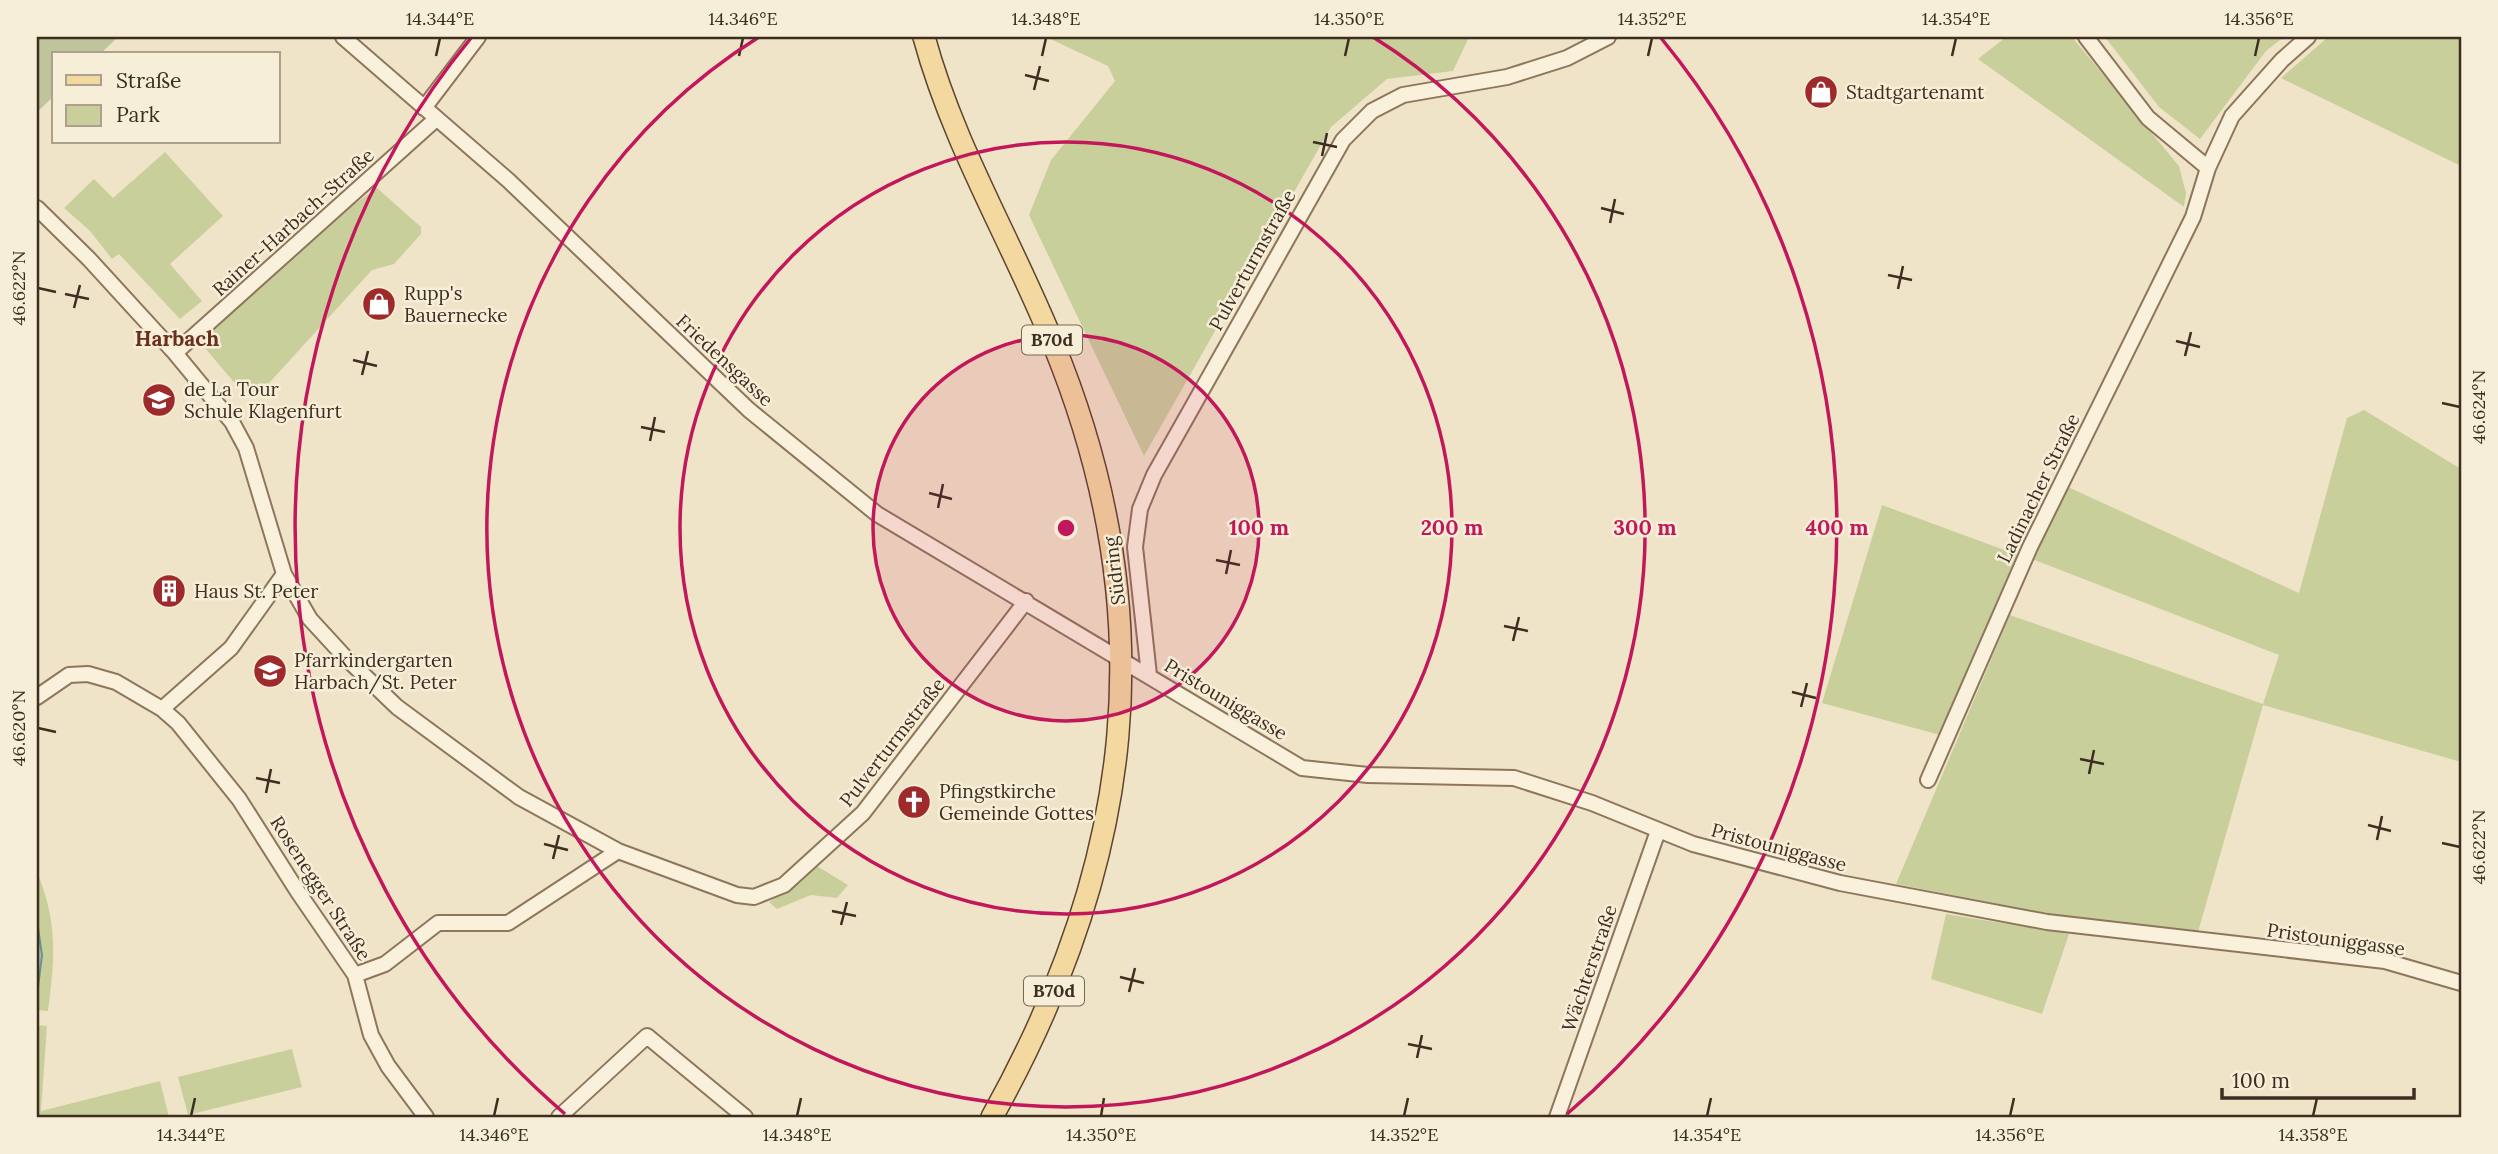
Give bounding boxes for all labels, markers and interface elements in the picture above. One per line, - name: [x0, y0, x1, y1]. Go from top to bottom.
- text: 14.344°E: [406, 7, 474, 30]
- text: 14.346°E: [708, 7, 778, 30]
- text: 14.348°E: [1011, 7, 1081, 30]
- text: 14.350°E: [1314, 7, 1384, 30]
- text: 14.352°E: [1618, 7, 1686, 30]
- text: 14.354°E: [1922, 7, 1990, 30]
- text: 14.356°E: [2224, 7, 2294, 30]
- legend: [52, 52, 280, 144]
- text: Straße: [116, 67, 181, 94]
- shop icon: Stadtgartenamt: [1802, 73, 1840, 111]
- place label: Stadtgartenamt: [1846, 80, 1985, 104]
- text: Park: [116, 101, 160, 128]
- street label: Rainer-Harbach-Straße: [207, 143, 379, 301]
- street label: Pulverturmstraße: [1203, 185, 1301, 335]
- text: 46.622°N: [7, 250, 30, 326]
- place label: Rupp's Bauernecke: [404, 281, 508, 327]
- shop icon: Rupp's Bauernecke: [360, 285, 398, 323]
- street label: Friedensgasse: [671, 309, 779, 411]
- district label: Harbach: [135, 325, 219, 352]
- road number: B70d: [1022, 326, 1082, 354]
- text: 46.624°N: [2467, 370, 2490, 444]
- place label: de La Tour Schule Klagenfurt: [184, 377, 342, 423]
- school or university icon: de La Tour Schule Klagenfurt: [140, 381, 178, 419]
- street label: Ladinacher Straße: [1991, 409, 2085, 567]
- text: 100 m: [1229, 514, 1289, 541]
- text: 200 m: [1421, 514, 1483, 541]
- text: 300 m: [1613, 514, 1677, 541]
- text: 400 m: [1805, 514, 1869, 541]
- centre of rings: [1054, 516, 1078, 540]
- street label: Südring: [1098, 535, 1130, 607]
- building icon: Haus St. Peter: [150, 572, 188, 610]
- place label: Haus St. Peter: [194, 579, 319, 603]
- place label: Pfarrkindergarten Harbach/St. Peter: [294, 648, 458, 695]
- school or university icon: Pfarrkindergarten Harbach/St. Peter: [251, 652, 289, 690]
- street label: Pristouniggasse: [1160, 653, 1292, 745]
- street label: Pulverturmstraße: [834, 673, 950, 811]
- text: 46.620°N: [7, 690, 30, 766]
- place label: Pfingstkirche Gemeinde Gottes: [939, 779, 1094, 825]
- church icon: Pfingstkirche Gemeinde Gottes: [895, 783, 933, 821]
- text: 46.622°N: [2467, 809, 2490, 885]
- street label: Rosenegger Straße: [265, 811, 377, 965]
- street label: Pristouniggasse: [1709, 817, 1849, 877]
- street label: Wächterstraße: [1556, 901, 1622, 1035]
- street label: Pristouniggasse: [2265, 917, 2407, 961]
- road number: B70d: [1024, 976, 1084, 1006]
- scale bar: [2222, 1056, 2414, 1100]
- text: 100 m: [2232, 1067, 2290, 1094]
- text: 14.344°E: [157, 1123, 225, 1146]
- text: 14.346°E: [459, 1123, 529, 1146]
- text: 14.348°E: [762, 1123, 832, 1146]
- text: 14.350°E: [1066, 1123, 1136, 1146]
- text: 14.352°E: [1370, 1123, 1438, 1146]
- text: 14.354°E: [1673, 1123, 1741, 1146]
- text: 14.356°E: [1975, 1123, 2045, 1146]
- text: 14.358°E: [2278, 1123, 2348, 1146]

